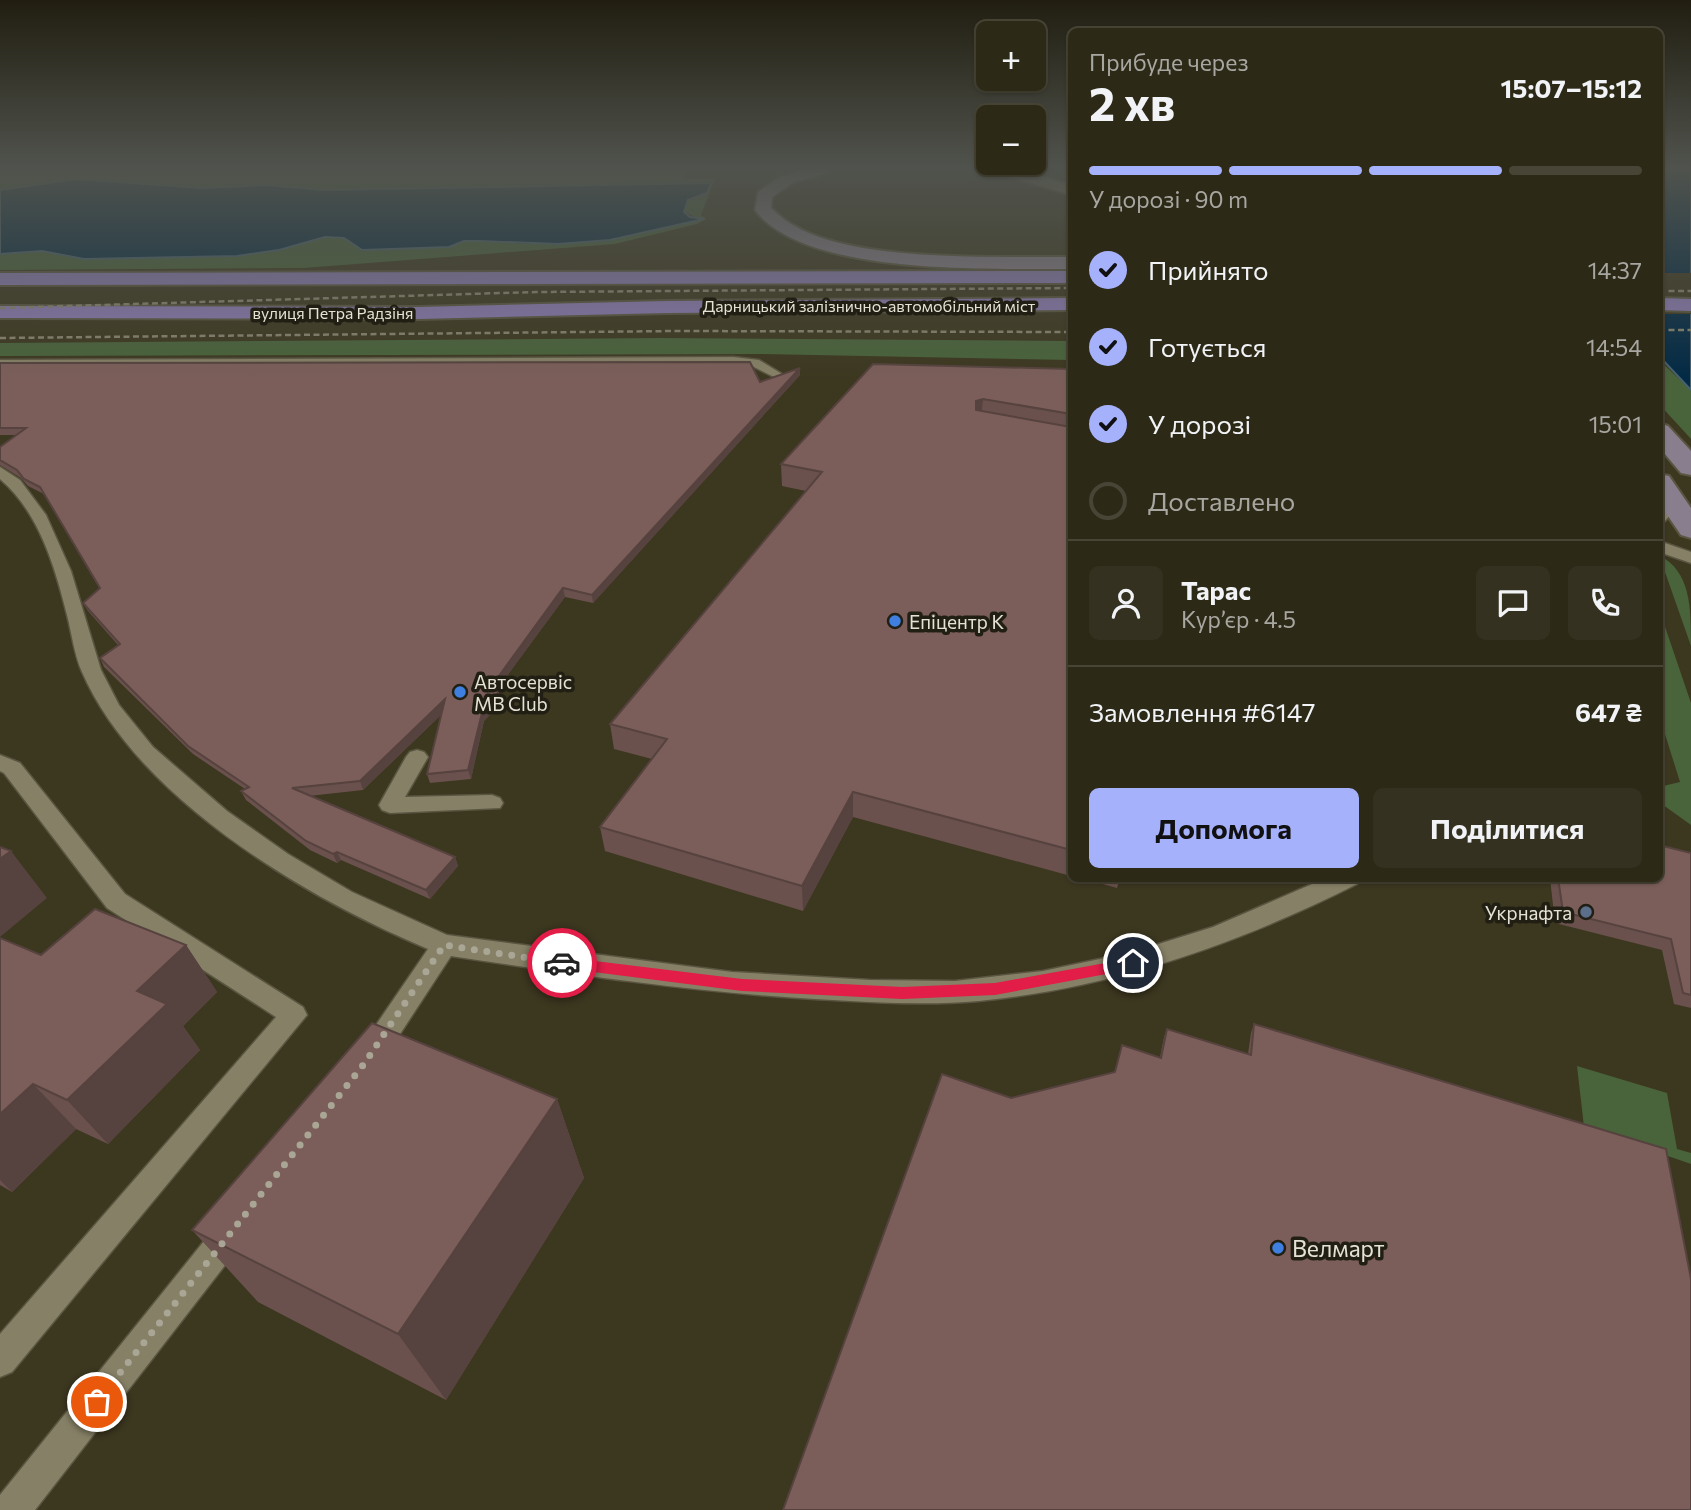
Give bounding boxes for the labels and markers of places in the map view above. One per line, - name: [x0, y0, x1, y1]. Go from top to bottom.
- place label: Епіцентр К: [909, 610, 1005, 633]
- marker: Епіцентр К: [887, 613, 903, 629]
- place label: Автосервіс MB Club: [474, 670, 572, 715]
- marker: Автосервіс MB Club: [452, 684, 468, 700]
- place label: Укрнафта: [1485, 901, 1572, 924]
- marker: Укрнафта: [1578, 904, 1594, 920]
- pin: [1103, 933, 1163, 993]
- place label: Велмарт: [1292, 1234, 1385, 1262]
- marker: Велмарт: [1270, 1240, 1286, 1256]
- pin: [67, 1372, 127, 1432]

